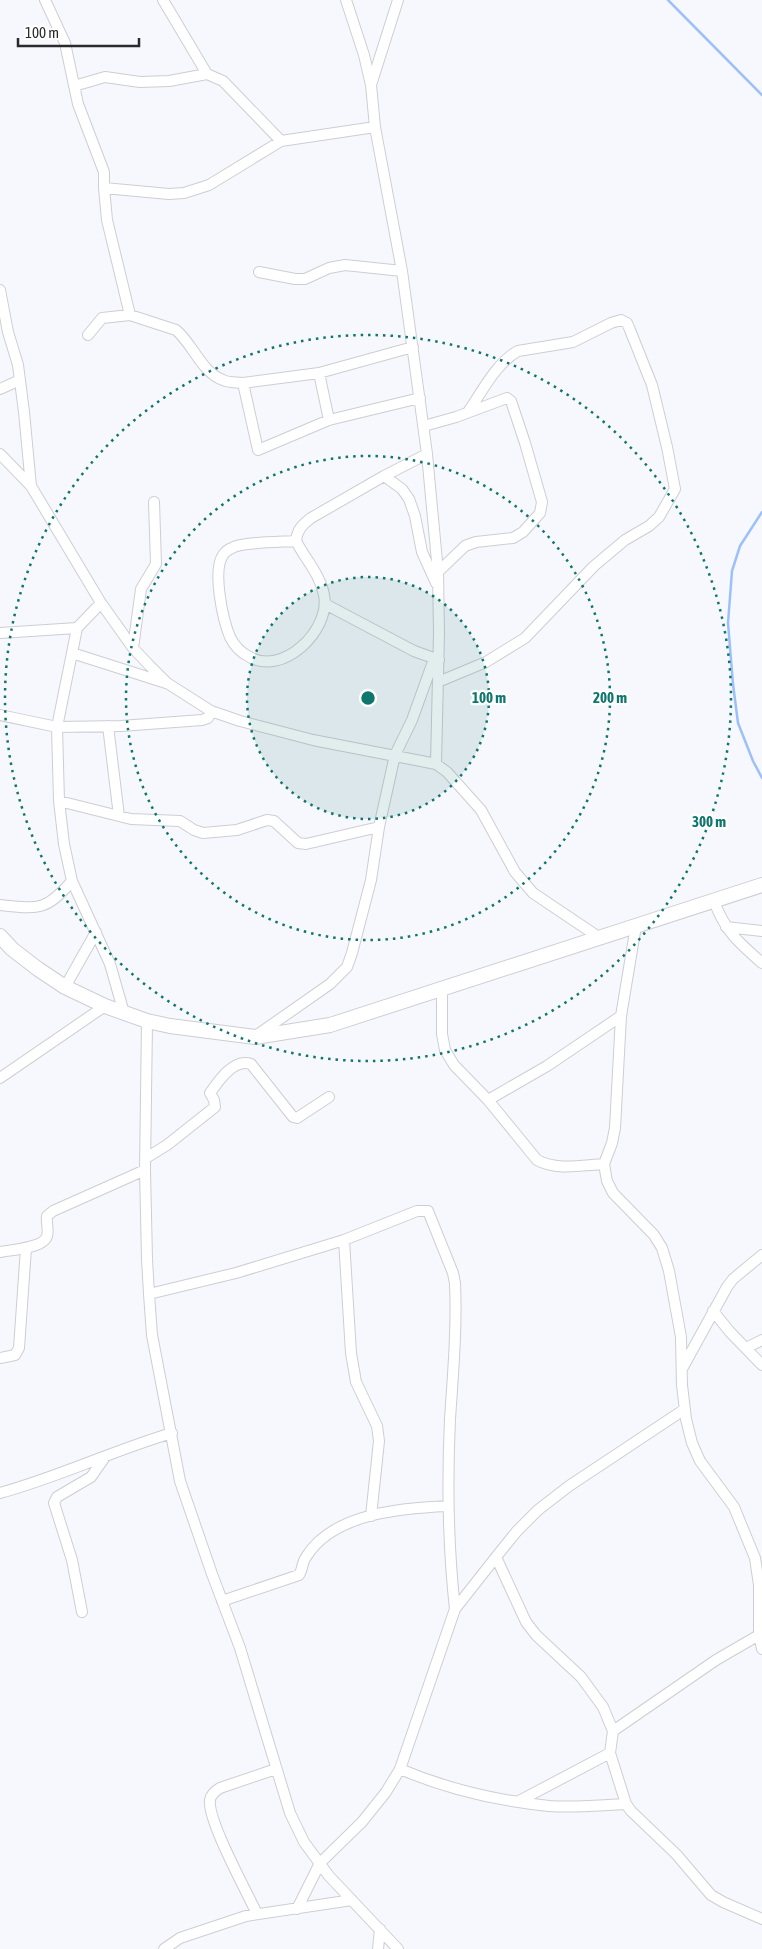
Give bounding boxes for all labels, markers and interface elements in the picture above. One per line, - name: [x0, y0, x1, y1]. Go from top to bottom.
- scale bar: [18, 15, 139, 47]
- text: 100 m: [25, 24, 59, 41]
- centre of rings: [359, 689, 377, 707]
- text: 100 m: [472, 689, 506, 706]
- text: 200 m: [593, 689, 627, 706]
- text: 300 m: [692, 813, 726, 830]

